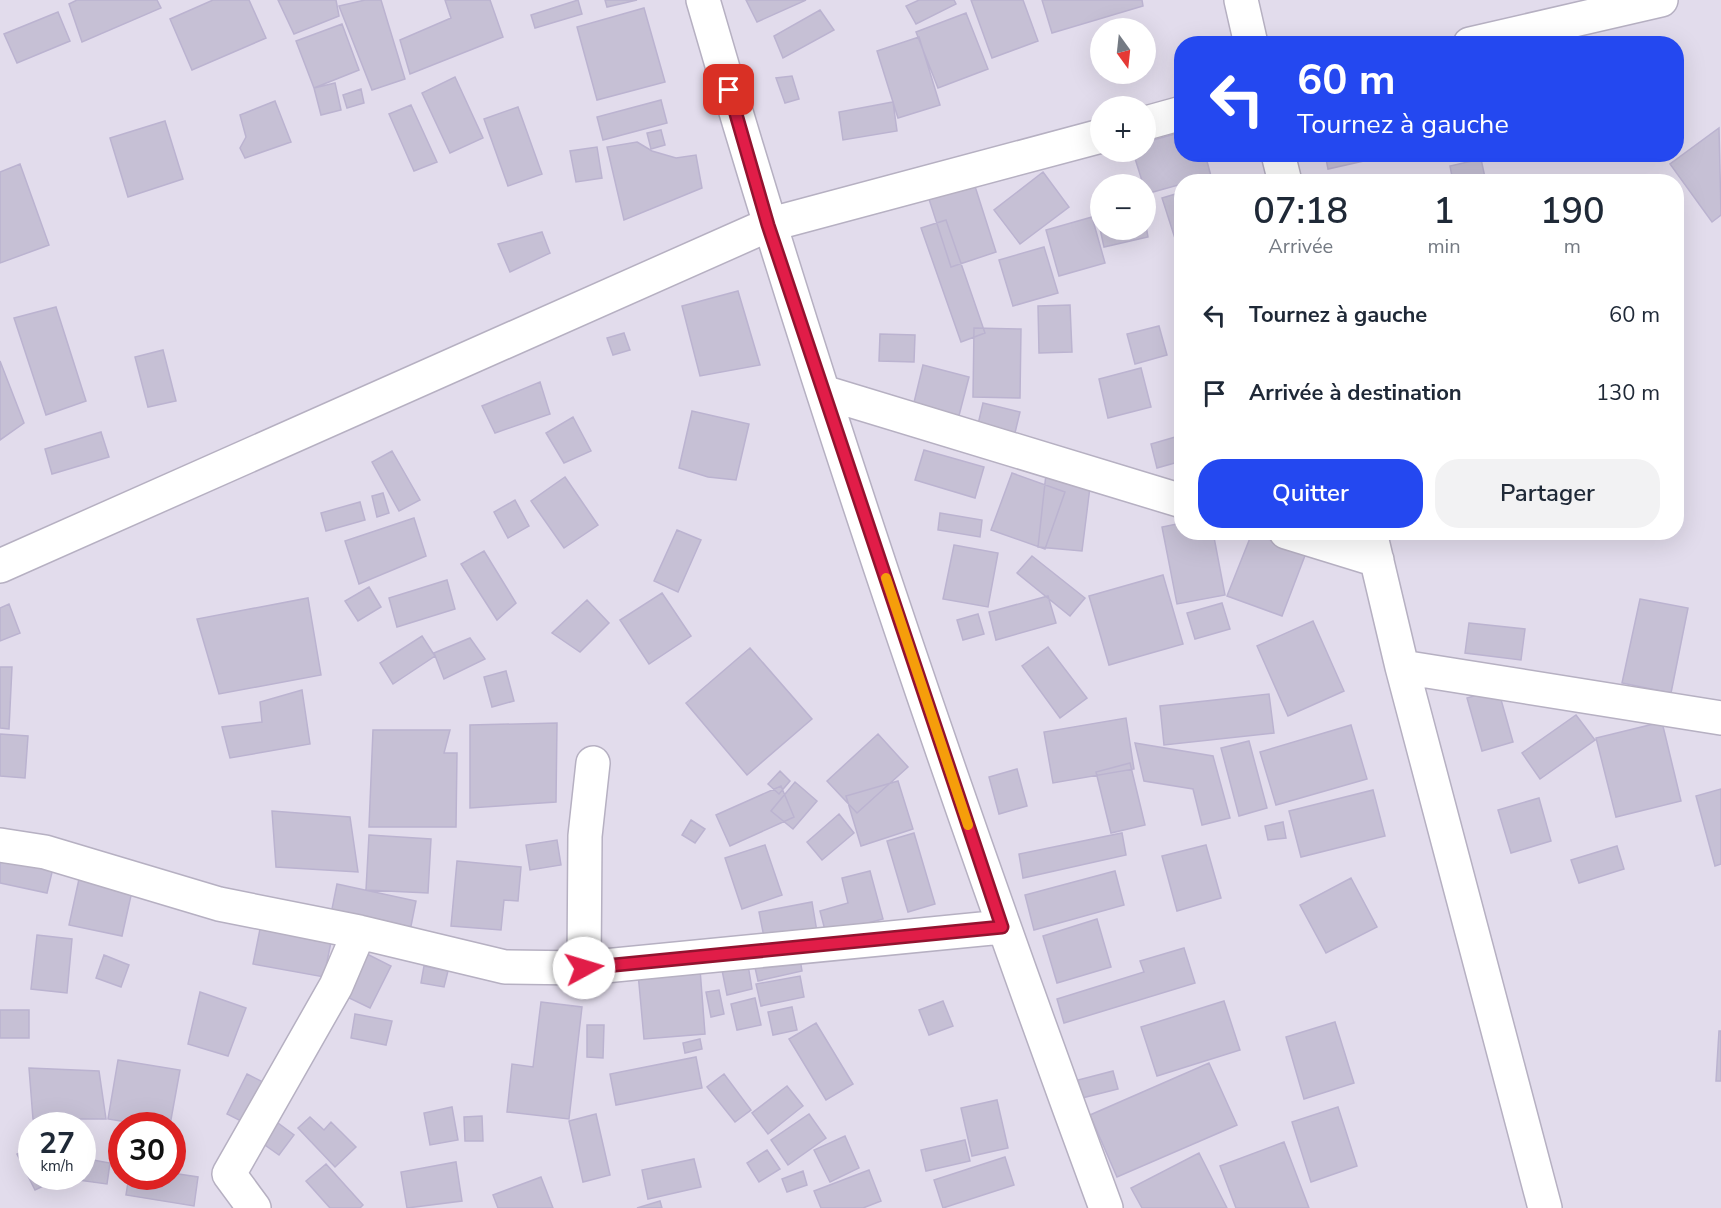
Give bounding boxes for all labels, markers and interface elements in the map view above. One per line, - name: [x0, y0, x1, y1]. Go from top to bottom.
- north arrow: [1090, 18, 1156, 84]
- map controls: [1090, 18, 1156, 240]
- text: 60 m: [1297, 52, 1396, 109]
- icon: left: [1198, 60, 1276, 138]
- pin: [703, 64, 754, 115]
- icon: arrive: [712, 73, 745, 106]
- button: +: [1090, 96, 1156, 162]
- text: Tournez à gauche: [1297, 106, 1509, 143]
- button: −: [1090, 174, 1156, 240]
- text: 07:18: [1253, 187, 1348, 236]
- text: 1: [1433, 187, 1455, 236]
- text: 190: [1540, 187, 1605, 236]
- text: Arrivée: [1268, 233, 1333, 260]
- text: min: [1428, 233, 1461, 260]
- text: m: [1564, 233, 1581, 260]
- icon: left: [1198, 299, 1231, 332]
- text: Tournez à gauche: [1249, 300, 1427, 330]
- text: 60 m: [1609, 300, 1660, 330]
- icon: arrive: [1198, 377, 1231, 410]
- text: Arrivée à destination: [1249, 378, 1462, 408]
- text: 130 m: [1596, 378, 1660, 408]
- button: Quitter: [1198, 459, 1423, 528]
- button: Partager: [1435, 459, 1660, 528]
- position arrow: [552, 936, 616, 1000]
- speed limit sign: 30: [108, 1112, 186, 1190]
- text: 27: [39, 1123, 75, 1164]
- text: km/h: [40, 1156, 74, 1176]

